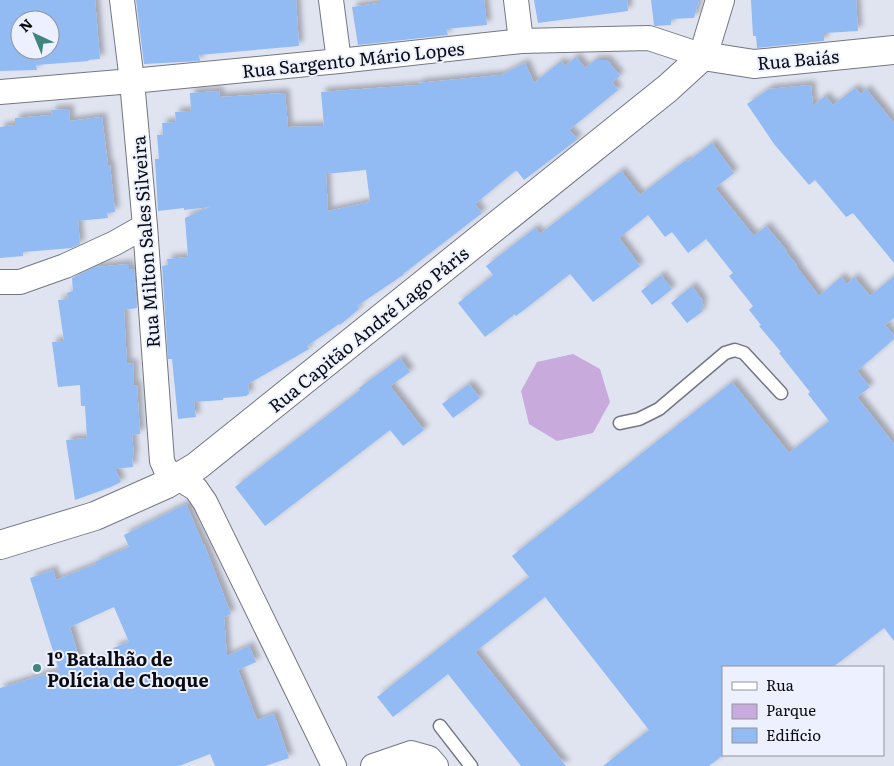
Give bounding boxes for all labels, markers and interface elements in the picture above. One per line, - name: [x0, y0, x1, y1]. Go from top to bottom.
- north arrow: [10, 10, 60, 60]
- text: N: [14, 13, 37, 36]
- street label: Rua Sargento Mário Lopes: [241, 34, 465, 84]
- street label: Rua Baiás: [756, 42, 840, 76]
- street label: Rua Milton Sales Silveira: [124, 135, 166, 349]
- street label: Rua Capitão André Lago Páris: [262, 239, 474, 419]
- place label: 1º Batalhão de Polícia de Choque: [47, 645, 209, 693]
- marker: 1º Batalhão de Polícia de Choque: [31, 662, 43, 674]
- legend: [722, 666, 884, 756]
- text: Rua: [766, 673, 795, 696]
- text: Parque: [766, 698, 816, 721]
- text: Edifício: [766, 723, 821, 746]

